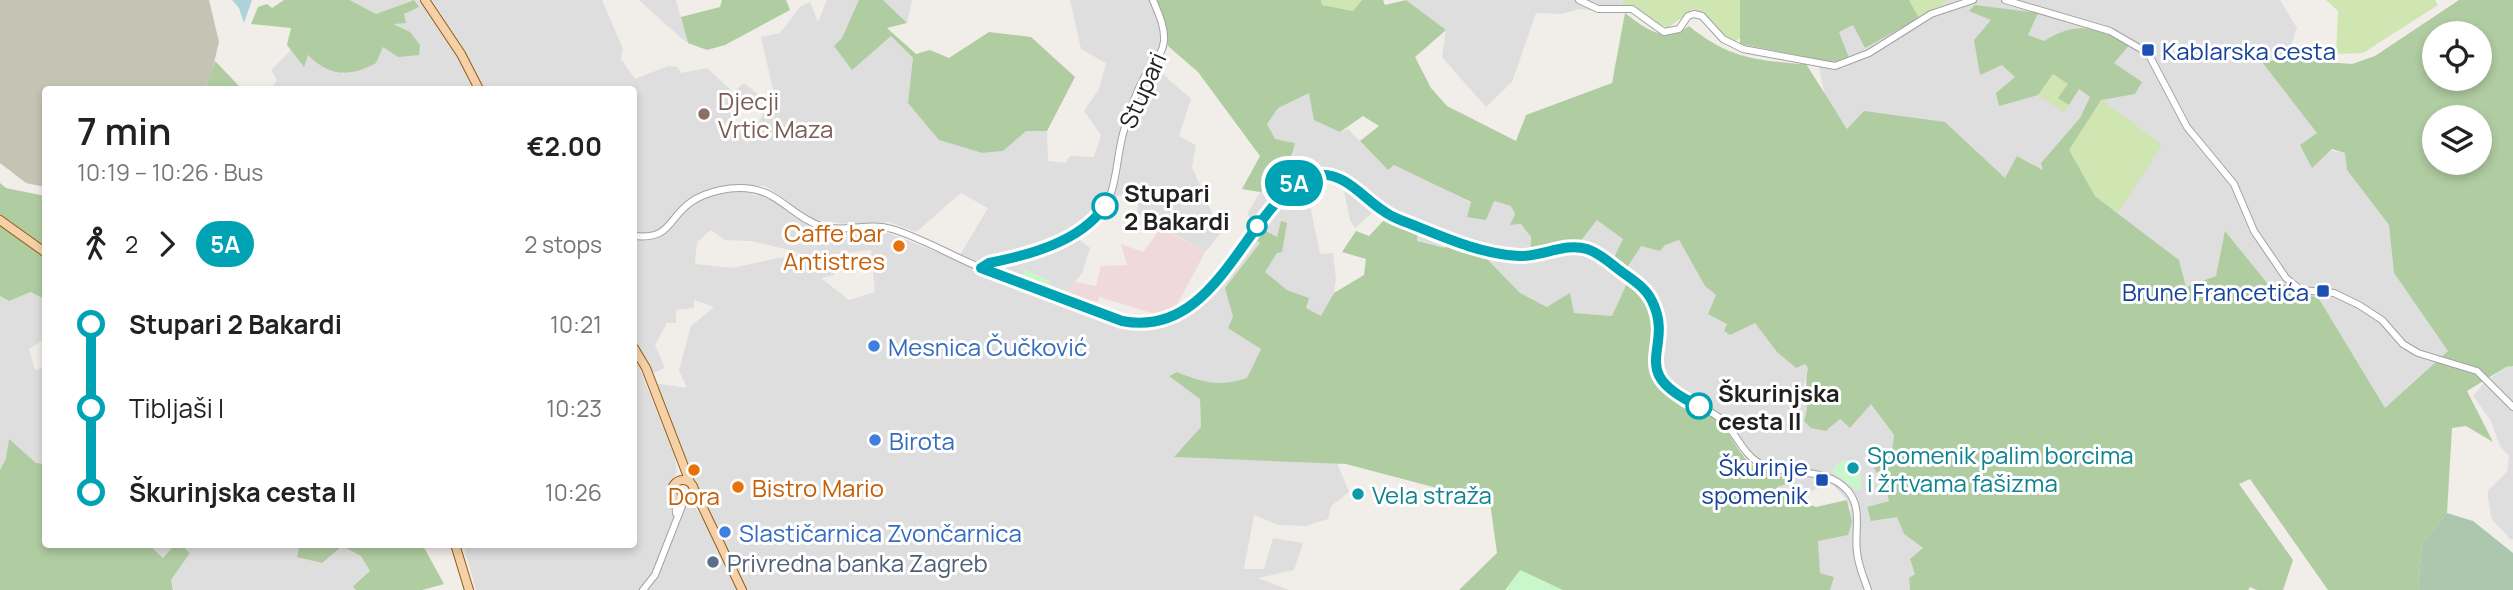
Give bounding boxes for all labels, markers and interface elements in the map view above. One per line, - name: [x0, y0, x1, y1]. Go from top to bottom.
- map controls: [2422, 21, 2492, 175]
- button: locate: [2422, 21, 2492, 91]
- place label: Kablarska cesta: [2162, 34, 2336, 67]
- marker: Kablarska cesta: [2140, 42, 2156, 58]
- street label: Stupari: [1111, 47, 1173, 133]
- place label: Djecji Vrtic Maza: [718, 84, 833, 145]
- text: 7 min: [77, 104, 171, 156]
- button: layers: [2422, 105, 2492, 175]
- marker: Djecji Vrtic Maza: [696, 106, 712, 122]
- text: €2.00: [527, 128, 602, 164]
- text: 10:19 – 10:26 · Bus: [77, 156, 263, 188]
- line badge: 5A: [1262, 160, 1326, 206]
- text: 5A: [1279, 166, 1309, 199]
- place label: Stupari 2 Bakardi: [1124, 176, 1230, 237]
- marker: Stupari 2 Bakardi: [1092, 193, 1118, 219]
- place label: Caffe bar Antistres: [783, 216, 885, 277]
- unlabelled marker: [1247, 216, 1267, 236]
- icon: walk: [77, 225, 115, 263]
- icon: forward: [148, 225, 186, 263]
- text: 5A: [210, 227, 240, 260]
- text: 2: [125, 228, 138, 260]
- text: 2 stops: [524, 228, 602, 260]
- marker: Caffe bar Antistres: [891, 238, 907, 254]
- place label: Brune Francetića: [2122, 275, 2309, 308]
- marker: Brune Francetića: [2315, 283, 2331, 299]
- text: Stupari 2 Bakardi: [129, 306, 342, 342]
- text: 10:21: [550, 308, 602, 340]
- place label: Mesnica Čučković: [888, 330, 1087, 363]
- marker: Mesnica Čučković: [866, 338, 882, 354]
- place label: Škurinjska cesta II: [1718, 376, 1840, 437]
- text: Tibljaši I: [129, 390, 224, 426]
- text: 10:23: [546, 392, 602, 424]
- marker: Škurinjska cesta II: [1686, 393, 1712, 419]
- place label: Birota: [889, 424, 955, 457]
- marker: Birota: [867, 432, 883, 448]
- place label: Spomenik palim borcima i žrtvama fašizma: [1867, 438, 2134, 499]
- place label: Škurinje spomenik: [1701, 450, 1809, 511]
- marker: Spomenik palim borcima i žrtvama fašizma: [1845, 460, 1861, 476]
- marker: Dora: [686, 462, 702, 478]
- place label: Bistro Mario: [752, 471, 884, 504]
- marker: Škurinje spomenik: [1814, 472, 1830, 488]
- text: Škurinjska cesta II: [129, 474, 356, 510]
- text: 10:26: [545, 476, 602, 508]
- place label: Vela straža: [1372, 478, 1492, 511]
- place label: Dora: [668, 479, 720, 512]
- marker: Bistro Mario: [730, 479, 746, 495]
- marker: Vela straža: [1350, 486, 1366, 502]
- place label: Slastičarnica Zvončarnica: [739, 516, 1022, 549]
- marker: Slastičarnica Zvončarnica: [717, 524, 733, 540]
- place label: Privredna banka Zagreb: [727, 546, 988, 579]
- marker: Privredna banka Zagreb: [705, 554, 721, 570]

